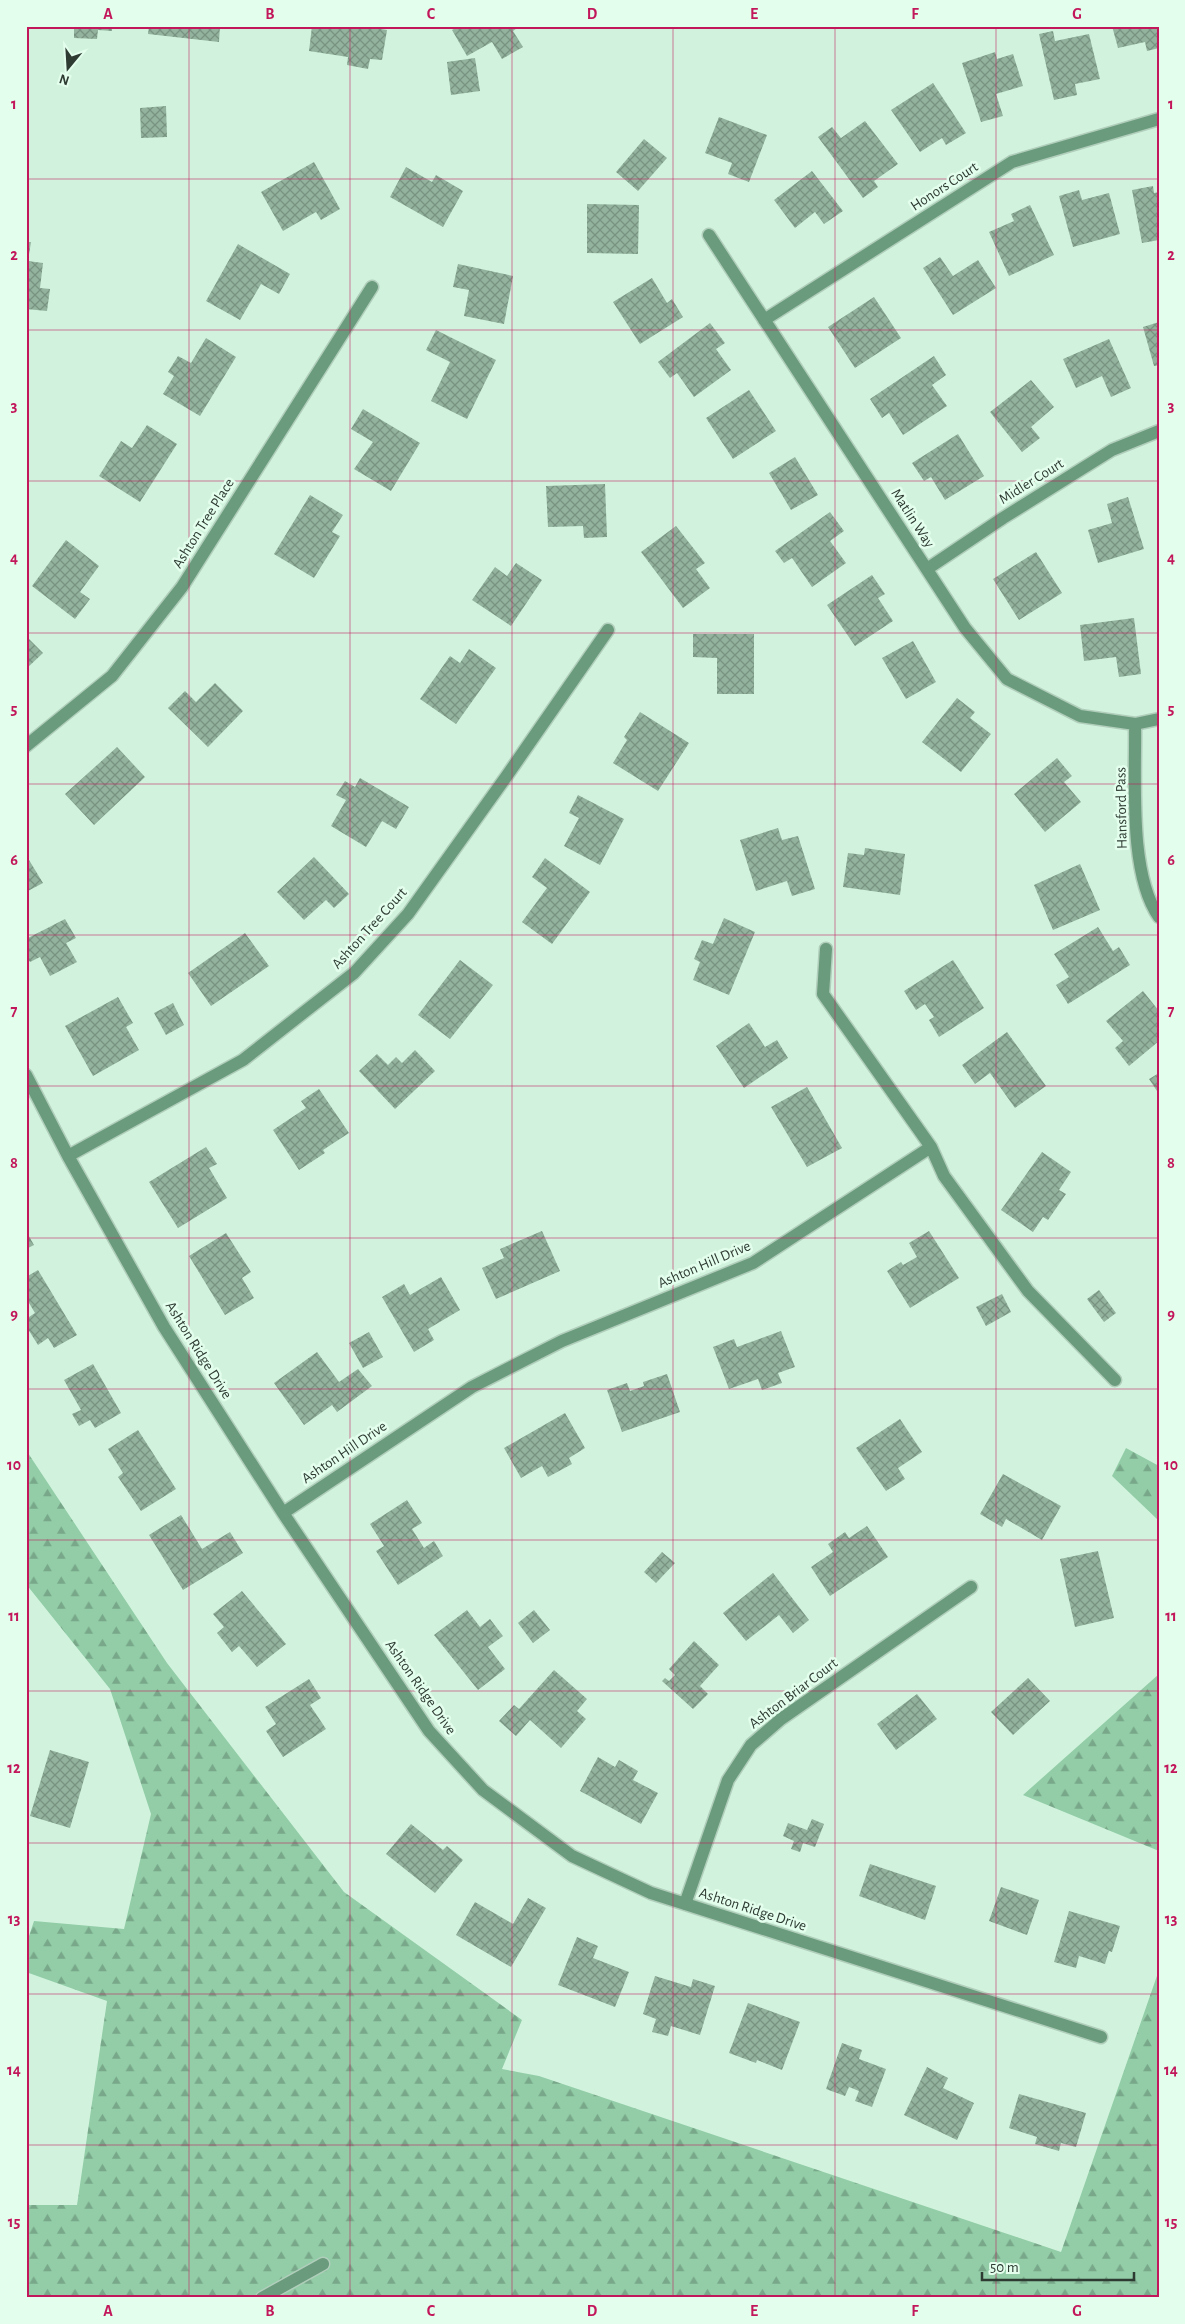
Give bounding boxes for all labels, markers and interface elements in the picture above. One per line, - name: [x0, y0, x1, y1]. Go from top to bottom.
- text: A: [103, 6, 113, 22]
- text: B: [265, 6, 275, 22]
- text: C: [427, 6, 436, 22]
- text: D: [587, 6, 598, 22]
- text: E: [750, 6, 758, 22]
- text: F: [911, 6, 919, 22]
- text: G: [1072, 6, 1082, 22]
- north arrow: [42, 42, 92, 92]
- text: N: [57, 71, 71, 88]
- text: 1: [11, 96, 17, 112]
- text: 1: [1168, 96, 1174, 112]
- street label: Honors Court: [908, 159, 981, 214]
- text: 2: [10, 247, 18, 263]
- text: 2: [1167, 247, 1175, 263]
- text: 3: [11, 398, 18, 414]
- text: 3: [1168, 398, 1175, 414]
- street label: Midler Court: [996, 456, 1066, 507]
- street label: Ashton Tree Place: [170, 476, 237, 571]
- street label: Matlin Way: [888, 486, 937, 551]
- text: 4: [10, 550, 18, 566]
- text: 4: [1167, 550, 1175, 566]
- text: 5: [11, 701, 18, 717]
- text: 5: [1168, 701, 1175, 717]
- street label: Hansford Pass: [1113, 767, 1130, 849]
- text: 6: [10, 852, 18, 868]
- text: 6: [1167, 852, 1175, 868]
- street label: Ashton Tree Court: [329, 885, 410, 972]
- text: 7: [11, 1003, 18, 1019]
- text: 7: [1168, 1003, 1175, 1019]
- text: 8: [10, 1155, 18, 1171]
- text: 8: [1167, 1155, 1175, 1171]
- street label: Ashton Hill Drive: [656, 1238, 753, 1291]
- street label: Ashton Ridge Drive: [163, 1299, 235, 1402]
- text: 9: [10, 1306, 18, 1322]
- text: 9: [1167, 1306, 1175, 1322]
- street label: Ashton Hill Drive: [299, 1418, 390, 1486]
- text: 10: [7, 1457, 21, 1473]
- text: 10: [1164, 1457, 1178, 1473]
- text: 11: [8, 1608, 20, 1624]
- text: 11: [1165, 1608, 1177, 1624]
- street label: Ashton Ridge Drive: [382, 1637, 459, 1737]
- street label: Ashton Briar Court: [746, 1655, 841, 1731]
- text: 12: [7, 1760, 21, 1776]
- text: 12: [1164, 1760, 1178, 1776]
- street label: Ashton Ridge Drive: [697, 1885, 808, 1934]
- text: 13: [8, 1911, 20, 1927]
- text: 13: [1165, 1911, 1177, 1927]
- text: 14: [7, 2062, 21, 2078]
- text: 14: [1164, 2062, 1178, 2078]
- text: 15: [8, 2214, 20, 2230]
- text: 15: [1165, 2214, 1177, 2230]
- scale bar: [982, 2249, 1135, 2281]
- text: 50 m: [990, 2260, 1019, 2275]
- text: A: [103, 2303, 113, 2319]
- text: B: [265, 2303, 275, 2319]
- text: C: [427, 2303, 436, 2319]
- text: D: [587, 2303, 598, 2319]
- text: E: [750, 2303, 758, 2319]
- text: F: [911, 2303, 919, 2319]
- text: G: [1072, 2303, 1082, 2319]

